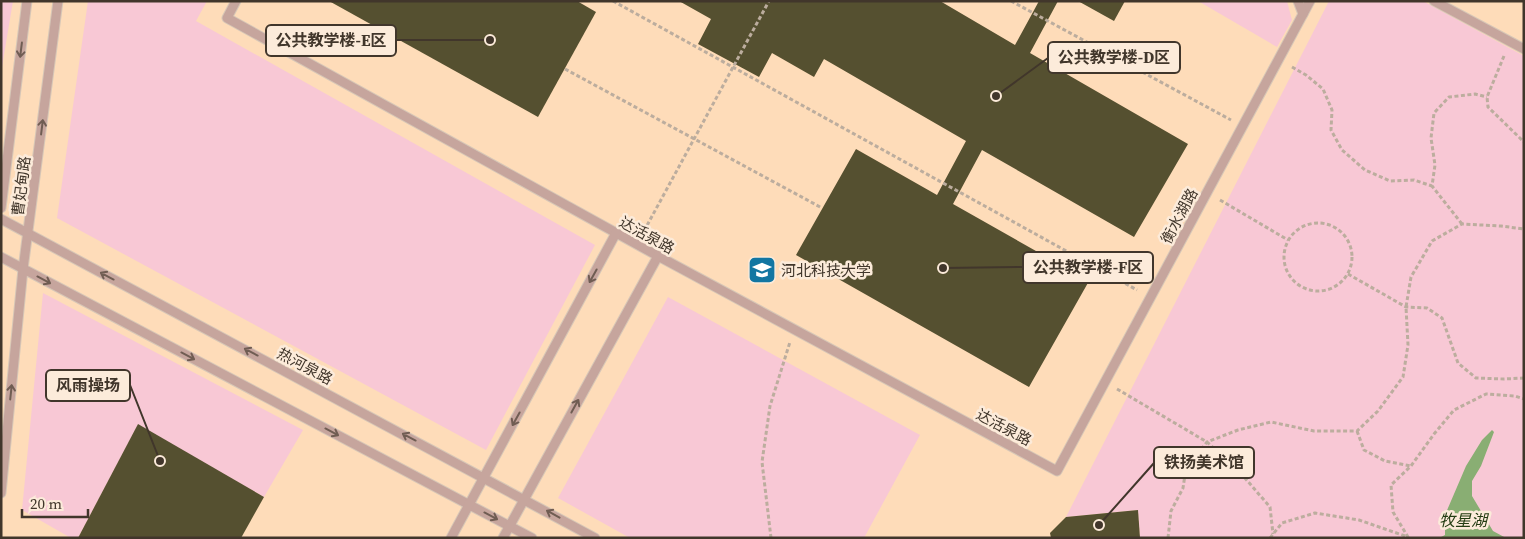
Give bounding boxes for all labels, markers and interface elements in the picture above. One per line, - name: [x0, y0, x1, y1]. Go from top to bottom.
- callout: 公共教学楼-E区: [266, 25, 396, 56]
- text: 公共教学楼-E区: [276, 29, 386, 51]
- one-way arrow: [16, 41, 26, 57]
- callout: 公共教学楼-D区: [1048, 42, 1180, 73]
- text: 公共教学楼-D区: [1058, 46, 1170, 68]
- one-way arrow: [37, 119, 47, 135]
- street label: 曹妃甸路: [7, 155, 35, 217]
- street label: 衡水湖路: [1156, 185, 1202, 247]
- street label: 达活泉路: [616, 211, 678, 259]
- callout: 公共教学楼-F区: [1023, 252, 1153, 283]
- school or university icon: 河北科技大学: [747, 255, 777, 285]
- text: 公共教学楼-F区: [1033, 256, 1143, 278]
- place label: 河北科技大学: [781, 260, 871, 281]
- one-way arrow: [588, 269, 598, 284]
- one-way arrow: [100, 271, 115, 281]
- one-way arrow: [37, 275, 52, 285]
- street label: 热河泉路: [274, 343, 336, 389]
- one-way arrow: [243, 347, 258, 357]
- one-way arrow: [180, 352, 195, 361]
- callout: 风雨操场: [46, 370, 130, 401]
- text: 风雨操场: [56, 374, 120, 396]
- one-way arrow: [6, 385, 16, 401]
- one-way arrow: [571, 400, 581, 414]
- street label: 达活泉路: [973, 404, 1035, 450]
- one-way arrow: [510, 411, 520, 426]
- one-way arrow: [324, 427, 339, 437]
- one-way arrow: [402, 432, 417, 442]
- callout: 铁扬美术馆: [1154, 447, 1254, 478]
- text: 铁扬美术馆: [1164, 451, 1244, 473]
- scale bar: [22, 486, 89, 518]
- text: 20 m: [30, 493, 62, 514]
- one-way arrow: [545, 509, 560, 519]
- water label: 牧星湖: [1439, 509, 1490, 531]
- one-way arrow: [483, 512, 498, 521]

